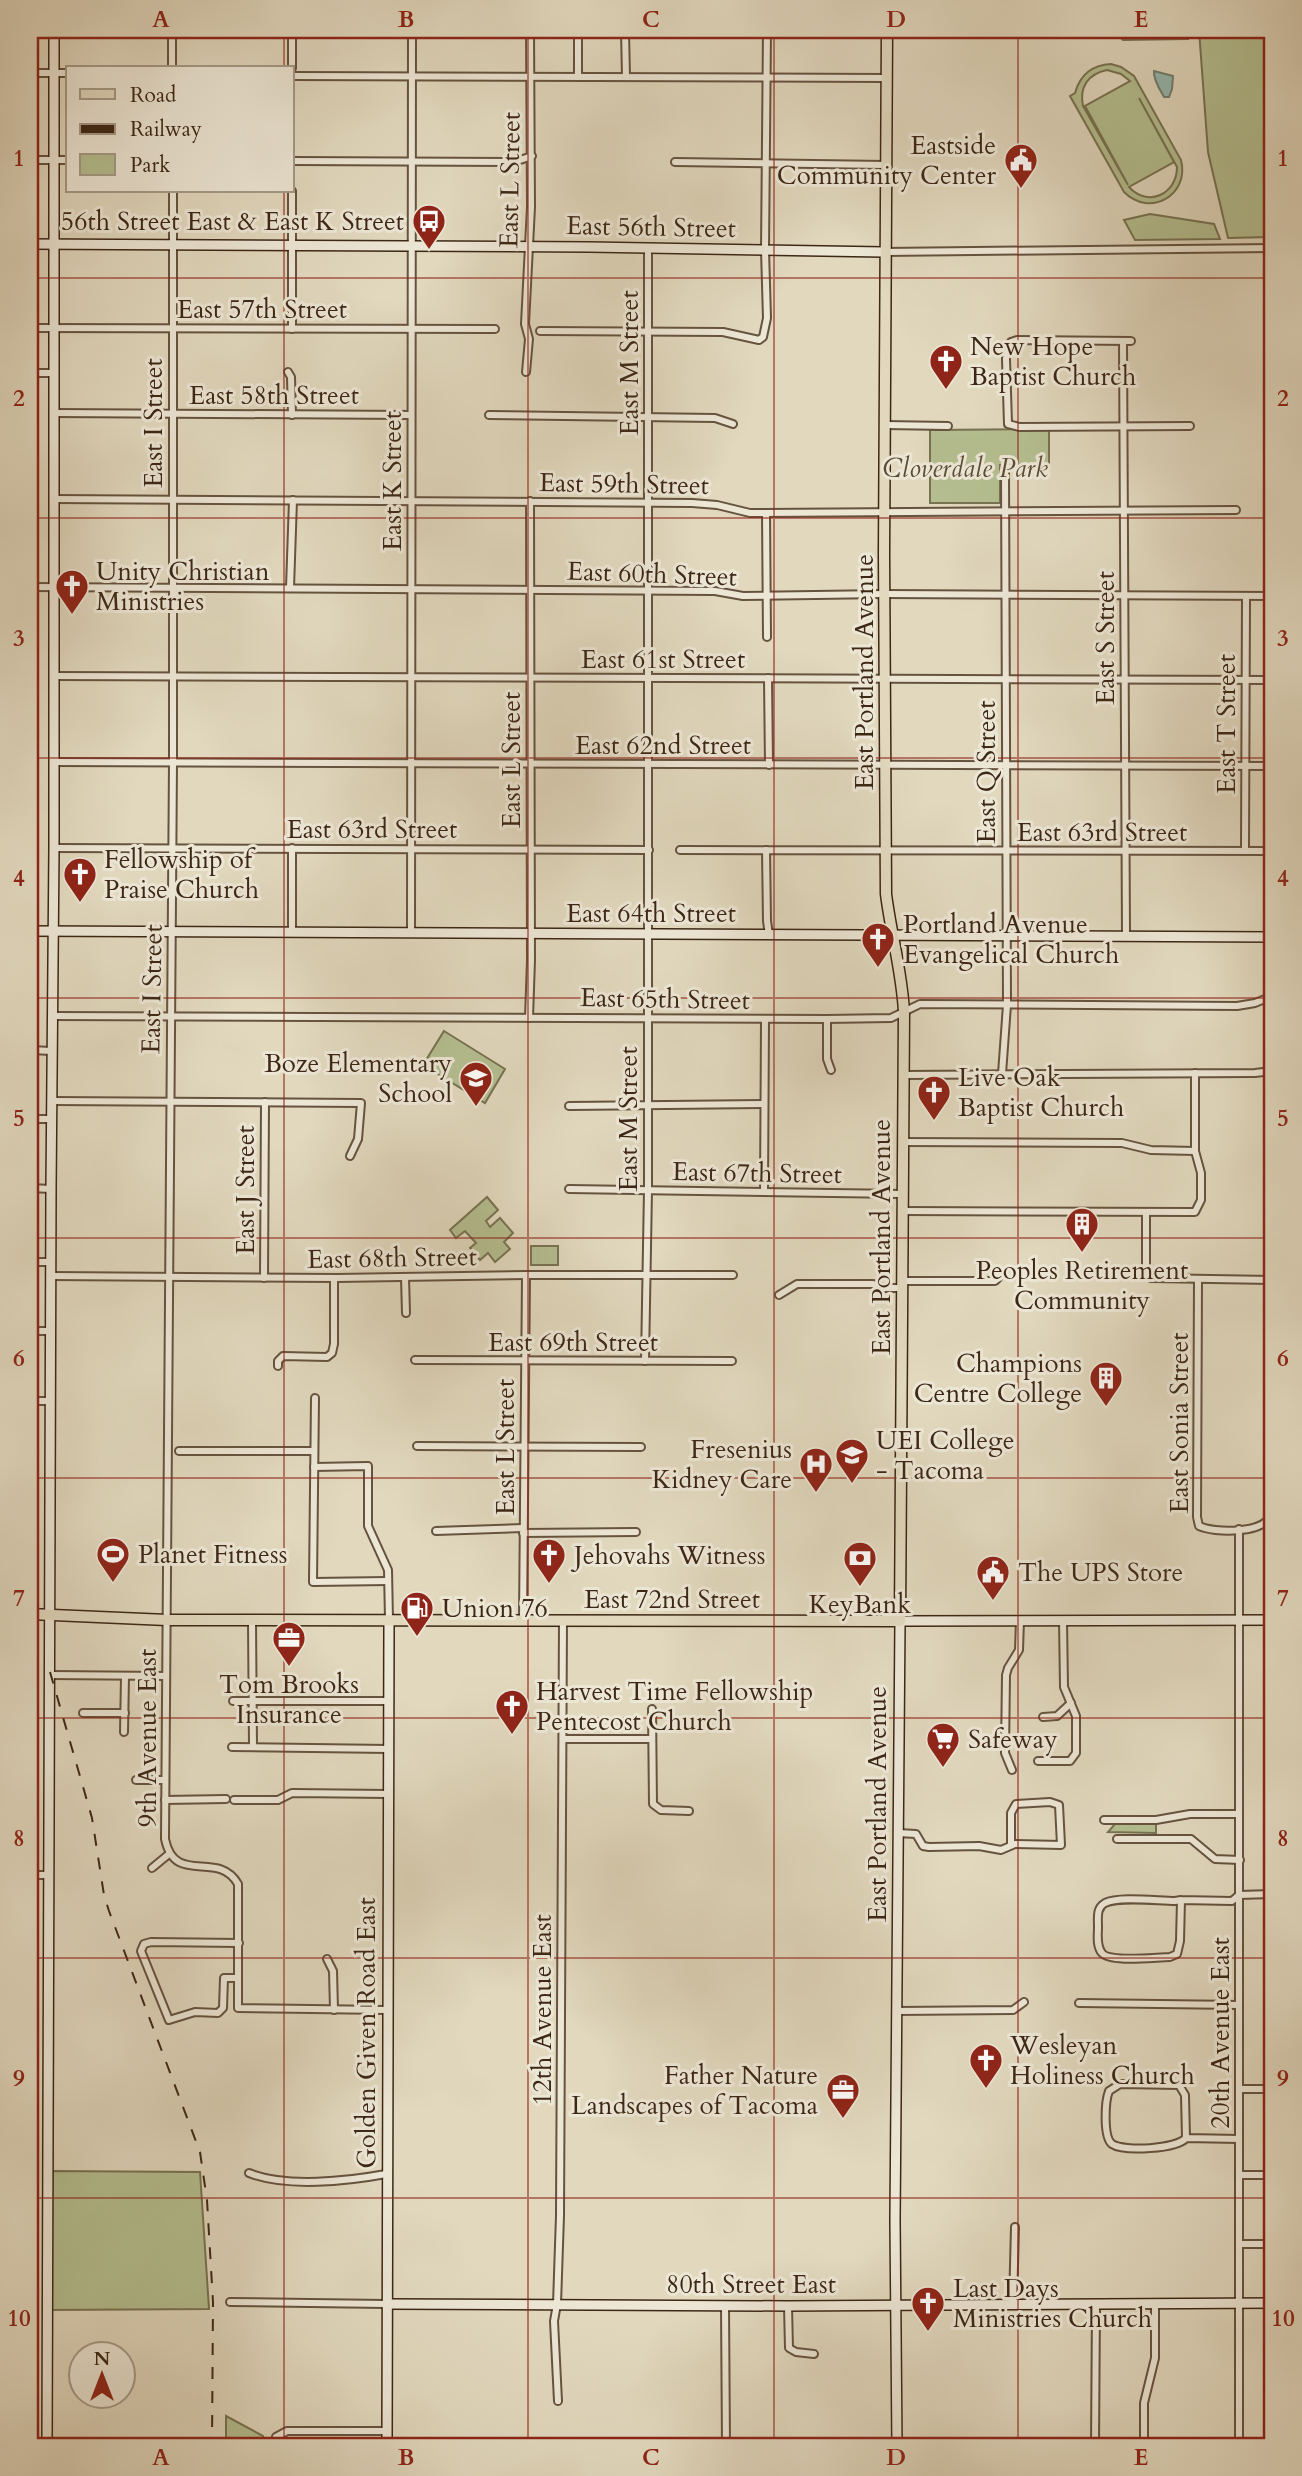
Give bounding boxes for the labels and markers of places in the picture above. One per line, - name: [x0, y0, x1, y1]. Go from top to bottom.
- place label: Eastside Community Center: [777, 128, 997, 193]
- public building icon: Eastside Community Center: [1002, 141, 1040, 190]
- bus stop icon: 56th Street East & East K Street: [410, 202, 448, 251]
- place label: 56th Street East & East K Street: [61, 204, 404, 239]
- place label: New Hope Baptist Church: [970, 329, 1136, 394]
- church icon: New Hope Baptist Church: [927, 342, 965, 391]
- place label: Unity Christian Ministries: [96, 554, 270, 619]
- church icon: Unity Christian Ministries: [53, 567, 91, 616]
- place label: Fellowship of Praise Church: [104, 842, 259, 907]
- church icon: Fellowship of Praise Church: [61, 855, 99, 904]
- place label: Portland Avenue Evangelical Church: [903, 907, 1119, 972]
- church icon: Portland Avenue Evangelical Church: [859, 920, 897, 969]
- place label: Boze Elementary School: [264, 1046, 452, 1111]
- school or university icon: Boze Elementary School: [457, 1059, 495, 1108]
- place label: Live Oak Baptist Church: [958, 1060, 1124, 1125]
- church icon: Live Oak Baptist Church: [915, 1073, 953, 1122]
- building icon: Peoples Retirement Community: [1063, 1205, 1101, 1254]
- place label: Peoples Retirement Community: [976, 1253, 1188, 1318]
- place label: Champions Centre College: [914, 1346, 1082, 1411]
- building icon: Champions Centre College: [1087, 1359, 1125, 1408]
- place label: UEI College - Tacoma: [876, 1423, 1014, 1488]
- place label: Fresenius Kidney Care: [652, 1432, 792, 1497]
- school or university icon: UEI College - Tacoma: [833, 1436, 871, 1485]
- hospital icon: Fresenius Kidney Care: [797, 1445, 835, 1494]
- sports icon: Planet Fitness: [94, 1535, 132, 1584]
- church icon: Jehovahs Witness: [530, 1536, 568, 1585]
- place label: Planet Fitness: [138, 1537, 287, 1572]
- place label: Jehovahs Witness: [570, 1538, 765, 1573]
- bank icon: KeyBank: [841, 1539, 879, 1588]
- public building icon: The UPS Store: [974, 1553, 1012, 1602]
- place label: The UPS Store: [1018, 1555, 1183, 1590]
- place label: KeyBank: [809, 1587, 911, 1622]
- fuel station icon: Union 76: [398, 1589, 436, 1638]
- place label: Union 76: [442, 1591, 548, 1626]
- office icon: Tom Brooks Insurance: [270, 1619, 308, 1668]
- place label: Tom Brooks Insurance: [219, 1667, 359, 1732]
- place label: Harvest Time Fellowship Pentecost Church: [536, 1674, 813, 1739]
- church icon: Harvest Time Fellowship Pentecost Church: [493, 1687, 531, 1736]
- supermarket icon: Safeway: [924, 1720, 962, 1769]
- place label: Safeway: [968, 1722, 1058, 1757]
- place label: Wesleyan Holiness Church: [1009, 2028, 1195, 2093]
- church icon: Wesleyan Holiness Church: [967, 2041, 1005, 2090]
- place label: Father Nature Landscapes of Tacoma: [571, 2058, 818, 2123]
- office icon: Father Nature Landscapes of Tacoma: [824, 2071, 862, 2120]
- place label: Last Days Ministries Church: [953, 2271, 1152, 2336]
- church icon: Last Days Ministries Church: [909, 2284, 947, 2333]

